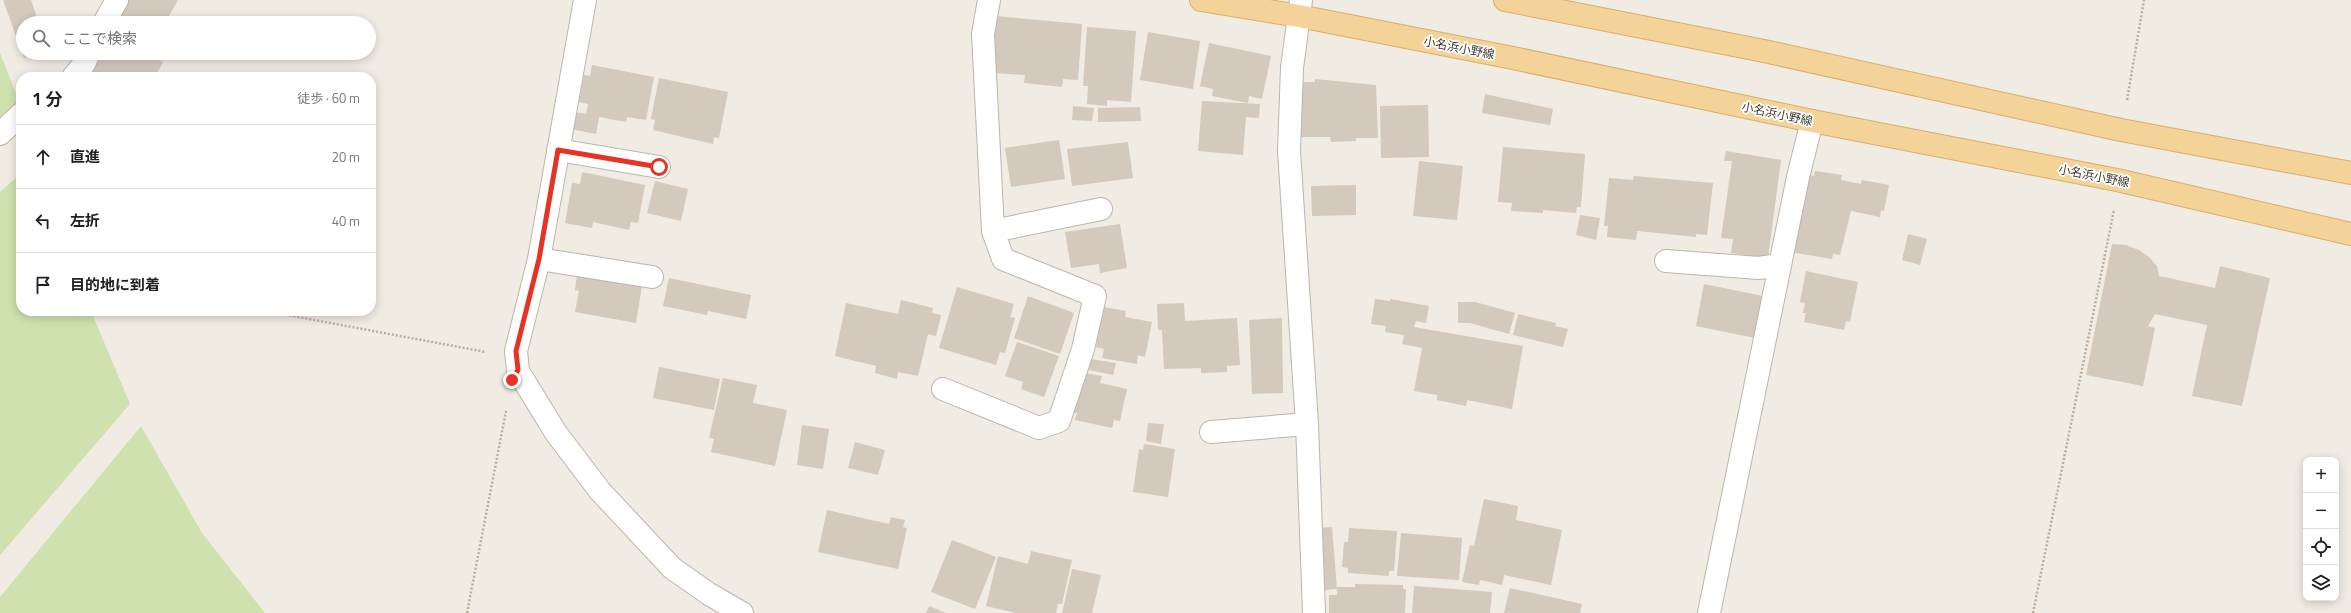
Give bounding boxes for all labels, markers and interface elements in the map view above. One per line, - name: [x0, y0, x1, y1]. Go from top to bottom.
- search box: [16, 16, 376, 60]
- icon: search: [30, 27, 52, 49]
- text: ここで検索: [62, 27, 137, 50]
- street label: 小名浜小野線: [1422, 31, 1496, 64]
- text: 1 分: [32, 86, 62, 112]
- text: 徒歩 · 60 m: [297, 88, 360, 108]
- street label: 小名浜小野線: [1740, 97, 1814, 130]
- text: 直進: [70, 145, 100, 168]
- icon: ahead: [32, 146, 54, 168]
- text: 20 m: [332, 147, 360, 167]
- route start: [650, 158, 668, 176]
- street label: 小名浜小野線: [2057, 159, 2131, 192]
- text: 左折: [70, 209, 100, 232]
- icon: left: [32, 210, 54, 232]
- text: 40 m: [332, 211, 360, 231]
- text: 目的地に到着: [70, 273, 160, 296]
- icon: arrive: [32, 274, 54, 296]
- route end: [503, 371, 521, 389]
- map controls: [2303, 457, 2339, 601]
- button: +: [2303, 457, 2339, 493]
- button: −: [2303, 493, 2339, 529]
- button: locate: [2303, 529, 2339, 565]
- button: layers: [2303, 565, 2339, 601]

